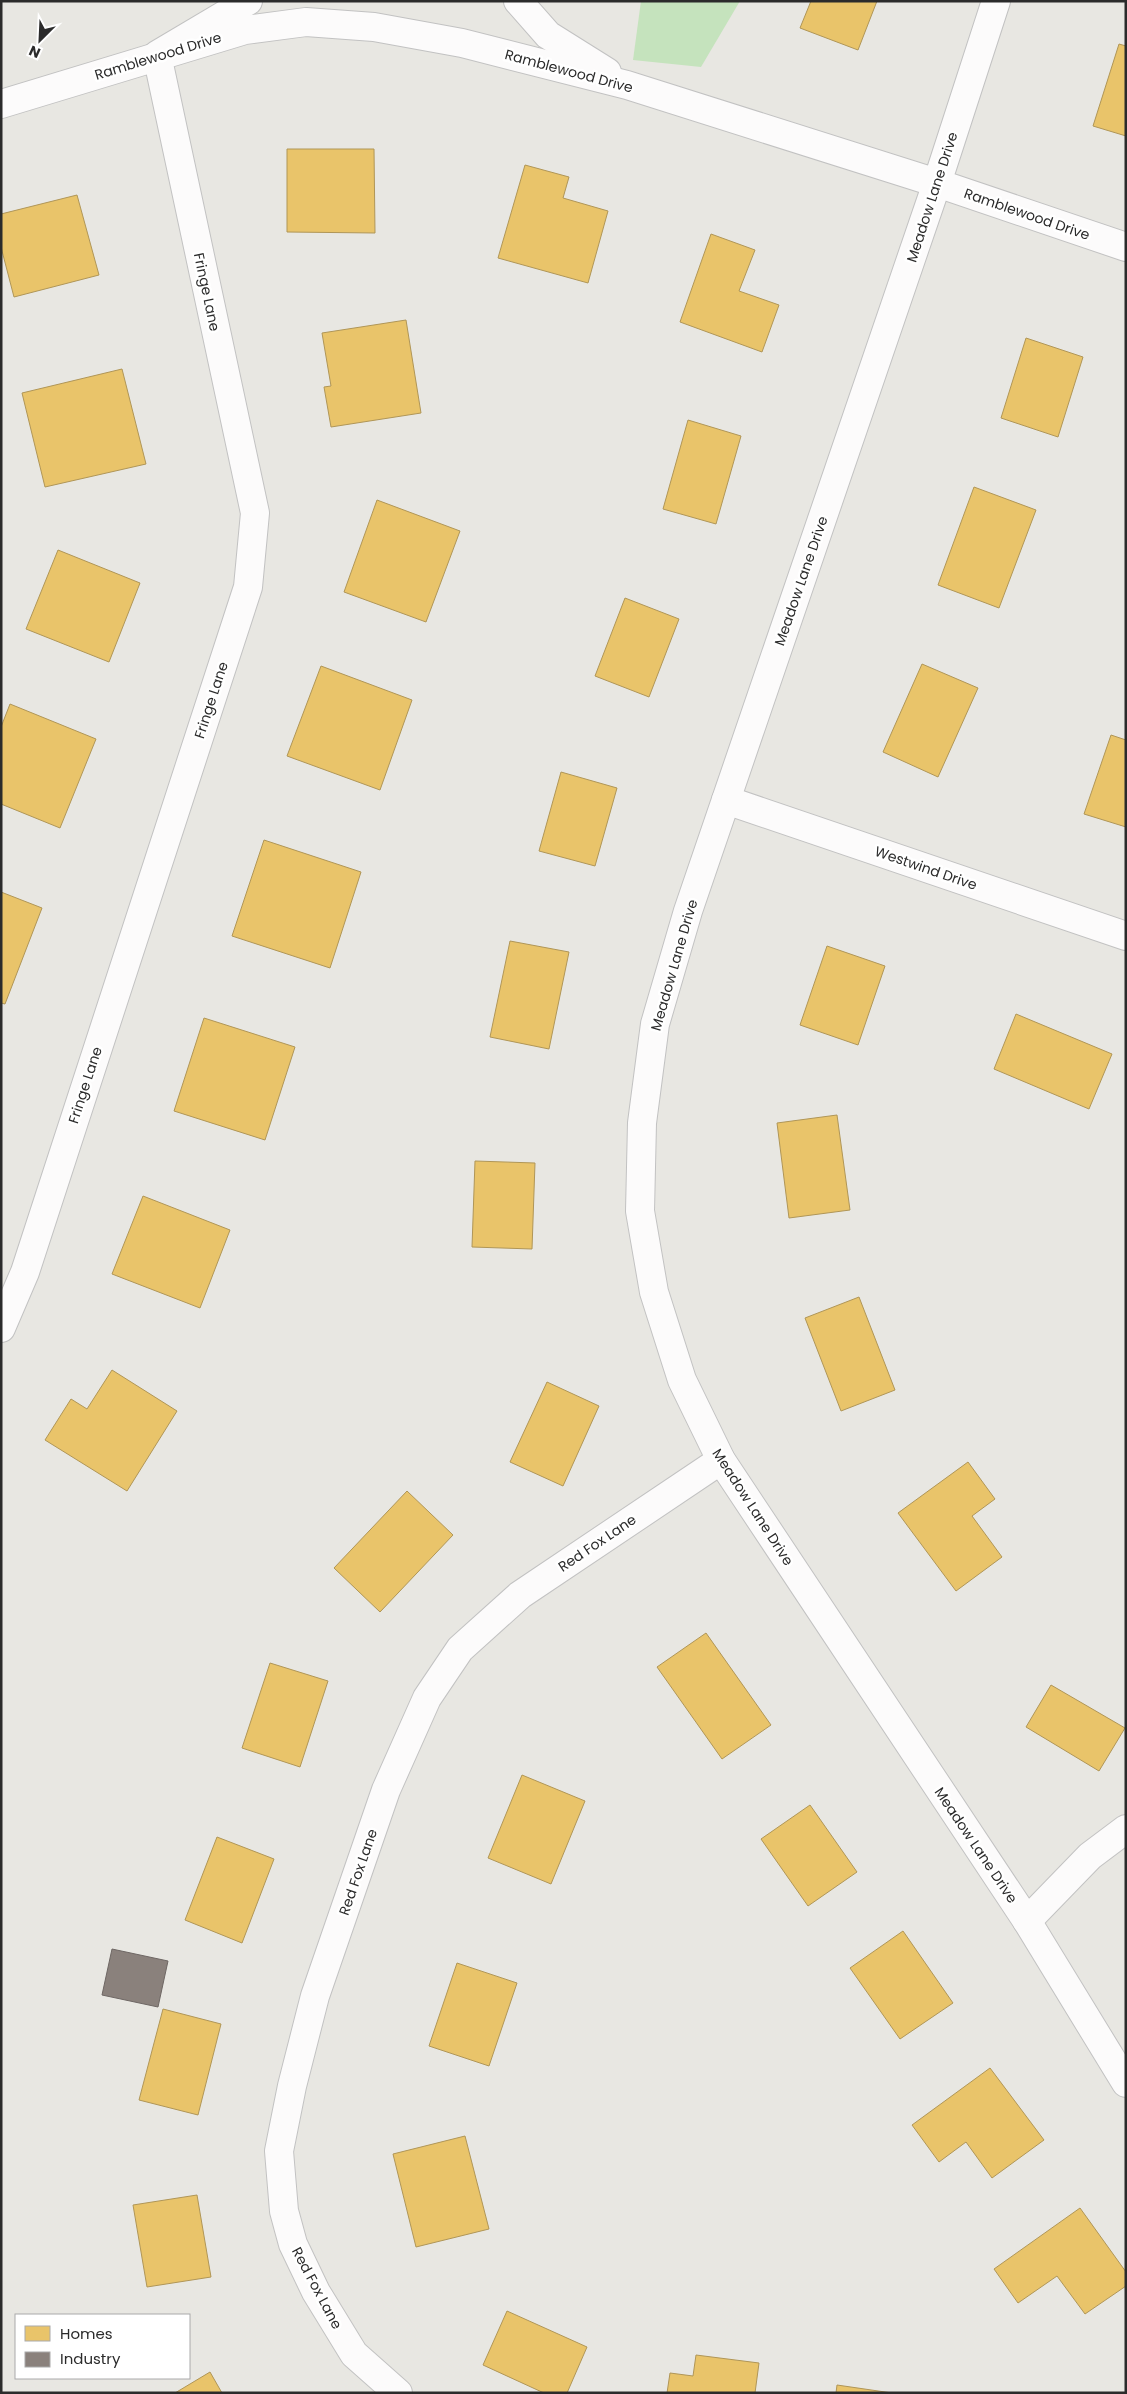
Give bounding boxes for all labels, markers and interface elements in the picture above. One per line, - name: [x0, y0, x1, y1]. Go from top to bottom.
- north arrow: [15, 15, 65, 65]
- street label: Ramblewood Drive: [92, 27, 224, 85]
- text: N: [26, 41, 44, 63]
- street label: Ramblewood Drive: [503, 44, 635, 98]
- street label: Meadow Lane Drive: [902, 129, 963, 265]
- street label: Ramblewood Drive: [961, 183, 1093, 245]
- street label: Fringe Lane: [189, 251, 225, 333]
- street label: Meadow Lane Drive: [769, 513, 833, 648]
- street label: Fringe Lane: [189, 659, 233, 741]
- street label: Westwind Drive: [872, 841, 980, 895]
- street label: Meadow Lane Drive: [646, 897, 702, 1033]
- street label: Fringe Lane: [63, 1044, 107, 1126]
- street label: Meadow Lane Drive: [708, 1445, 799, 1570]
- street label: Red Fox Lane: [554, 1509, 640, 1576]
- street label: Meadow Lane Drive: [930, 1783, 1022, 1907]
- street label: Red Fox Lane: [334, 1826, 382, 1918]
- street label: Red Fox Lane: [287, 2244, 347, 2333]
- legend: [15, 2314, 190, 2379]
- text: Homes: [60, 2323, 113, 2344]
- text: Industry: [60, 2348, 121, 2369]

